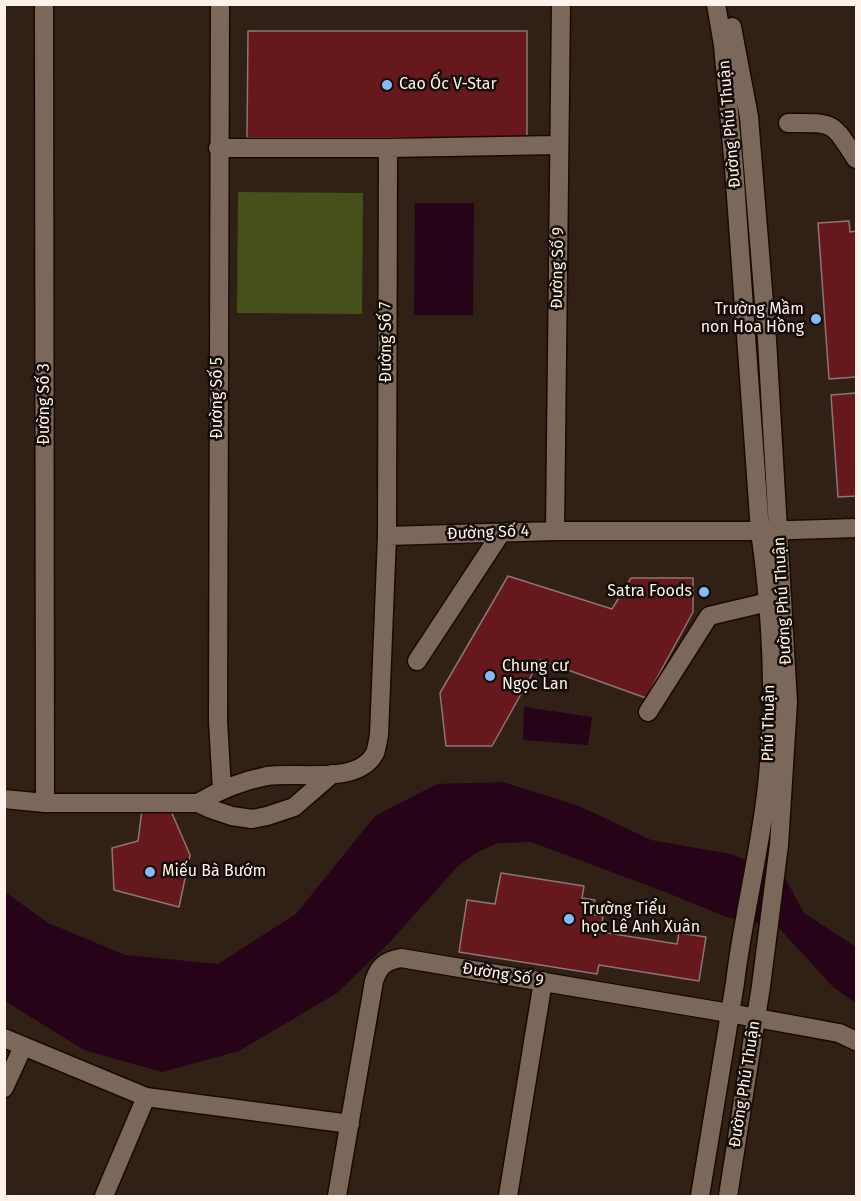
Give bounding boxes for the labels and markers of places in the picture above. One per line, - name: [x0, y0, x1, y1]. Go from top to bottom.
- place label: Cao Ốc V-Star: [399, 75, 497, 95]
- marker: Cao Ốc V-Star: [380, 78, 394, 92]
- place label: Trường Mầm non Hoa Hồng: [701, 300, 804, 338]
- marker: Trường Mầm non Hoa Hồng: [809, 312, 823, 326]
- place label: Satra Foods: [607, 582, 692, 602]
- marker: Satra Foods: [697, 585, 711, 599]
- place label: Chung cư Ngọc Lan: [502, 657, 569, 695]
- marker: Chung cư Ngọc Lan: [483, 669, 497, 683]
- place label: Miếu Bà Bướm: [162, 862, 266, 882]
- marker: Miếu Bà Bướm: [143, 865, 157, 879]
- place label: Trường Tiểu học Lê Anh Xuân: [581, 900, 700, 938]
- marker: Trường Tiểu học Lê Anh Xuân: [562, 912, 576, 926]

